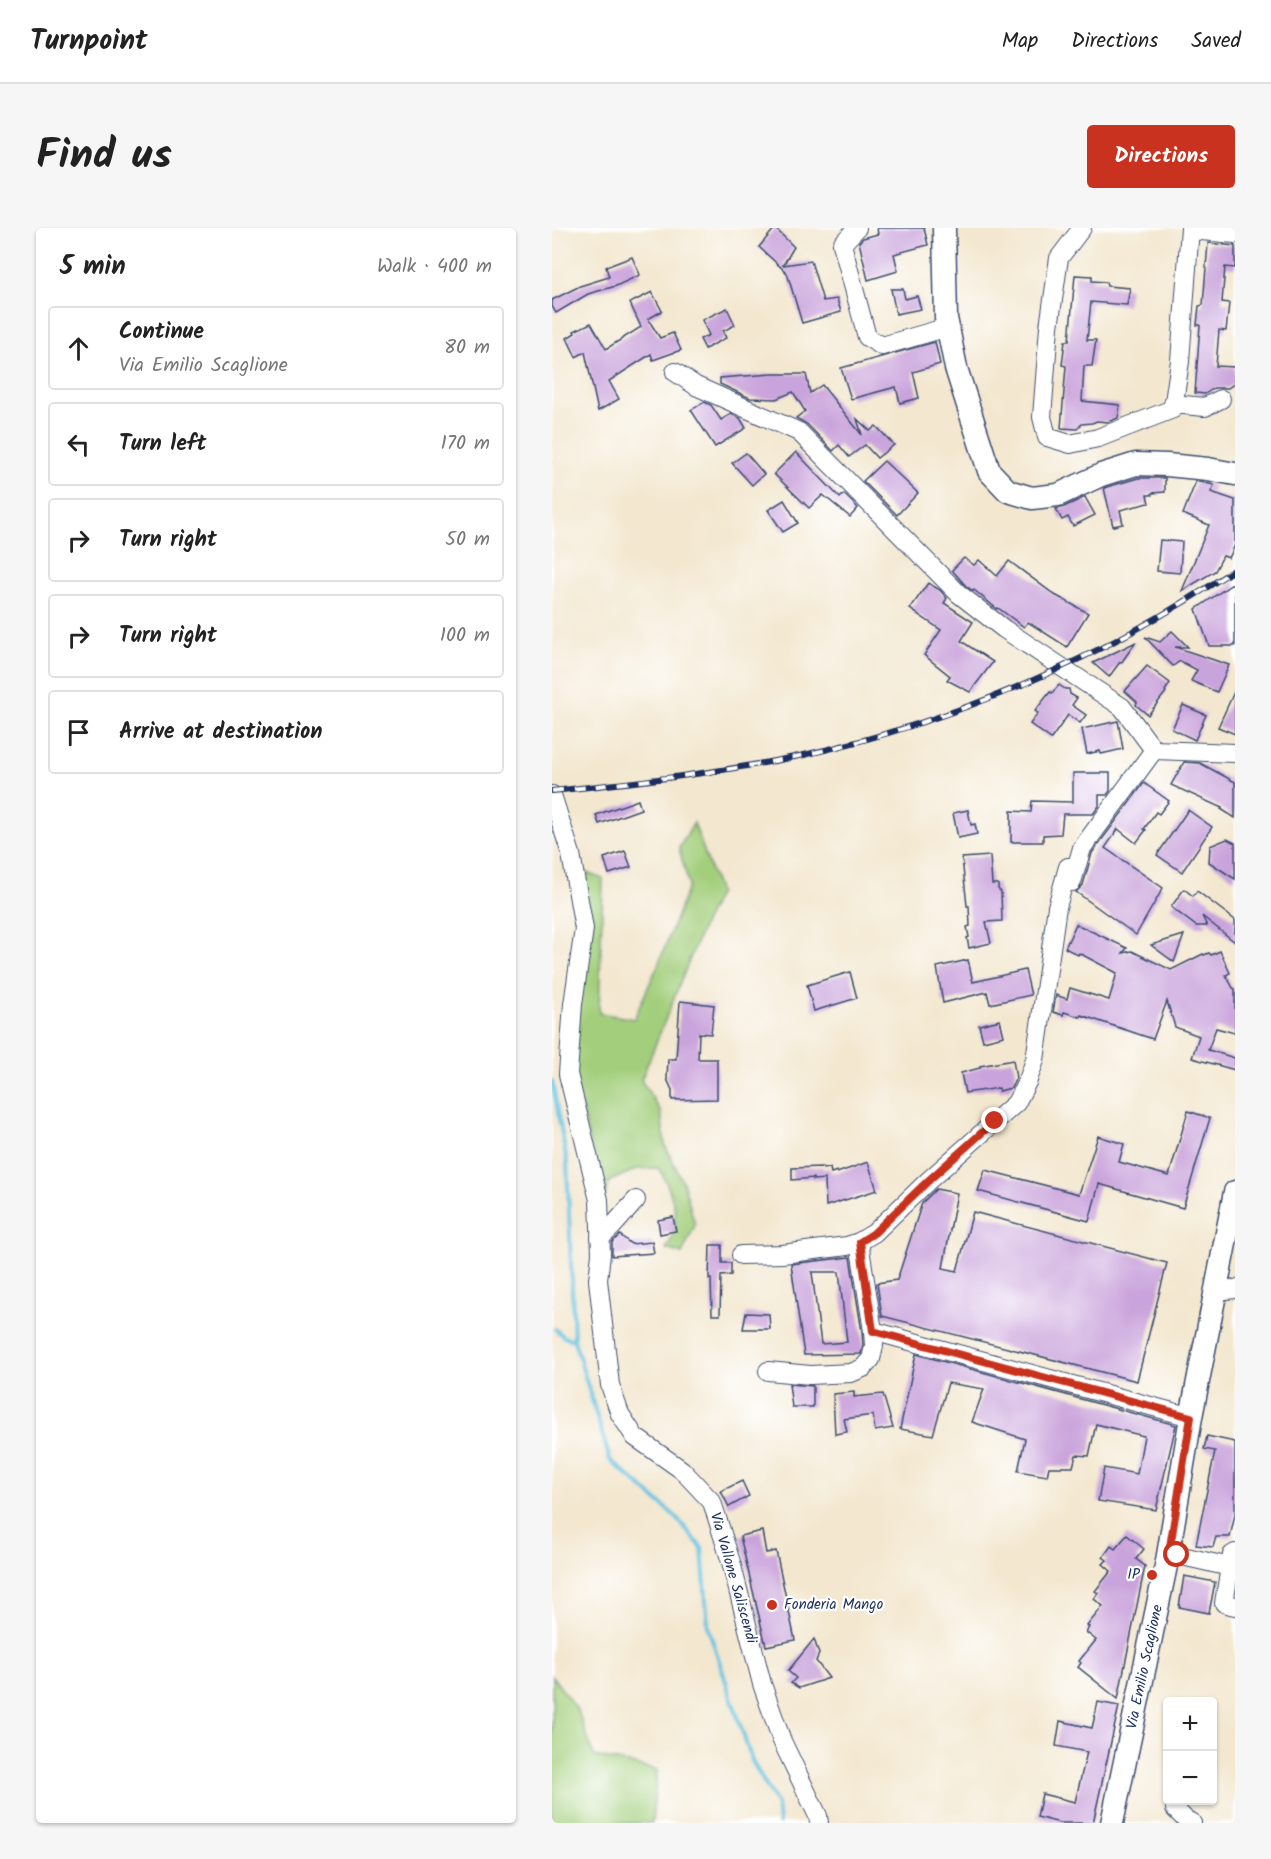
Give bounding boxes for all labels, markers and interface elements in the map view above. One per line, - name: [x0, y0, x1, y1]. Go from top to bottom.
- text: Turnpoint: [30, 19, 148, 64]
- text: Map: [1002, 25, 1038, 58]
- text: Directions: [1071, 25, 1158, 58]
- text: Saved: [1191, 25, 1241, 58]
- text: Find us: [36, 123, 172, 190]
- button: Directions: [1087, 125, 1235, 188]
- text: 5 min: [60, 246, 126, 288]
- text: Walk · 400 m: [377, 251, 492, 283]
- text: Continue: [119, 315, 204, 350]
- icon: ahead: [62, 332, 95, 365]
- text: 80 m: [444, 332, 490, 364]
- text: Via Emilio Scaglione: [119, 350, 288, 382]
- text: Turn left: [119, 427, 206, 462]
- icon: left: [62, 428, 95, 461]
- text: 170 m: [441, 428, 490, 460]
- text: Turn right: [119, 523, 217, 558]
- icon: right: [62, 524, 95, 557]
- text: 50 m: [445, 524, 490, 556]
- text: Turn right: [119, 619, 217, 654]
- icon: right: [62, 620, 95, 653]
- text: 100 m: [440, 620, 490, 652]
- text: Arrive at destination: [119, 715, 322, 750]
- icon: arrive: [62, 716, 95, 749]
- route end: [981, 1107, 1007, 1133]
- street label: Via Vallone Saliscendi: [703, 1509, 764, 1648]
- route start: [1163, 1541, 1189, 1567]
- place label: IP: [1127, 1563, 1141, 1587]
- marker: IP: [1145, 1568, 1159, 1582]
- place label: Fonderia Mango: [784, 1593, 883, 1617]
- marker: Fonderia Mango: [765, 1598, 779, 1612]
- street label: Via Emilio Scaglione: [1120, 1602, 1170, 1731]
- map controls: [1163, 1697, 1217, 1805]
- button: +: [1163, 1697, 1217, 1751]
- button: −: [1163, 1751, 1217, 1805]

